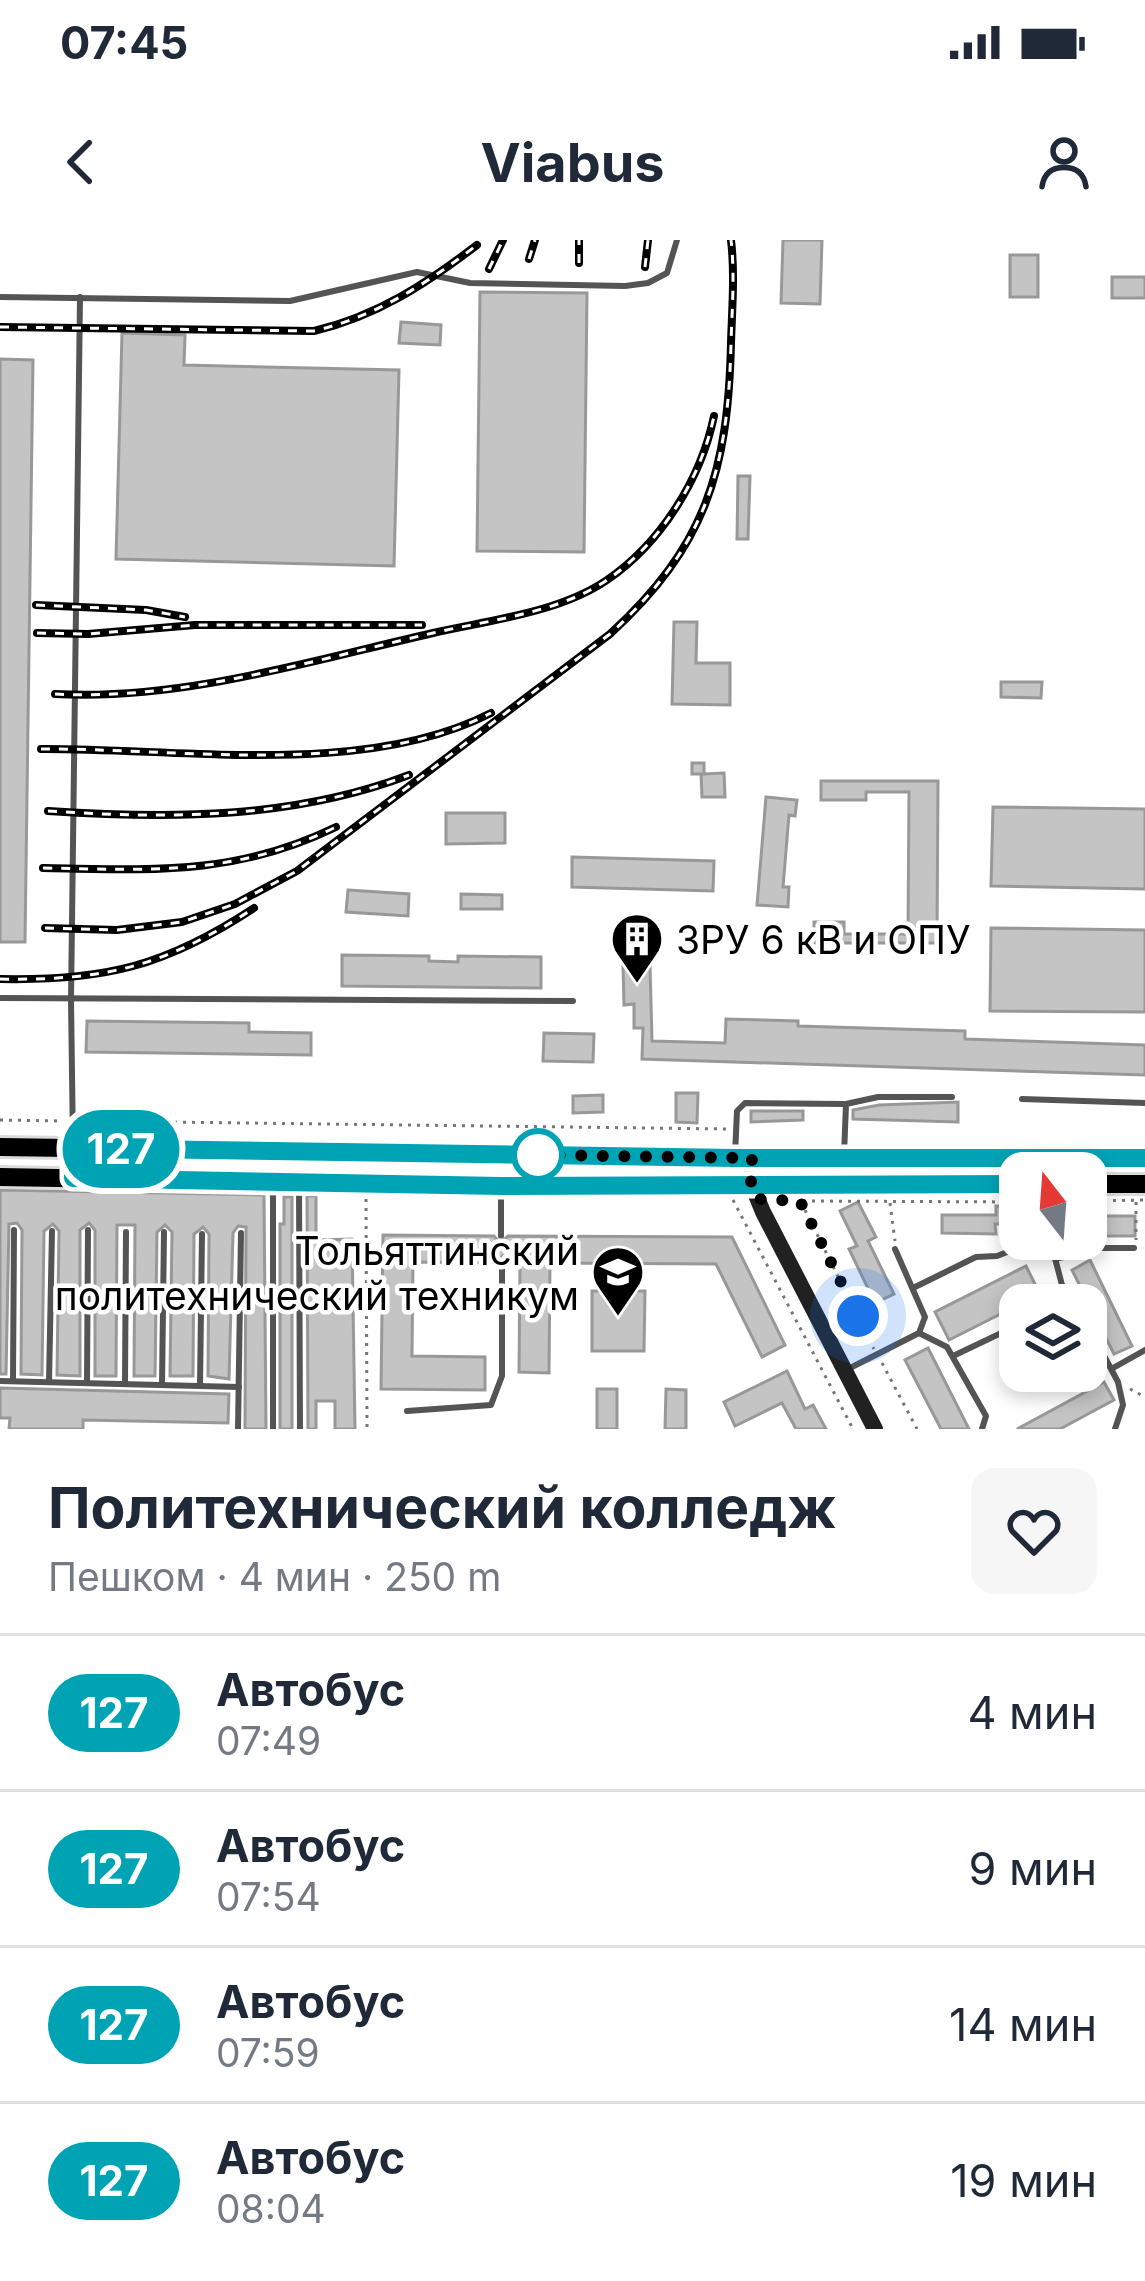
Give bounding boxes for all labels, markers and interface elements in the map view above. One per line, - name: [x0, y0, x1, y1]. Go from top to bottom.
- text: 07:45: [60, 15, 188, 70]
- icon: back: [48, 129, 114, 195]
- icon: person: [1031, 129, 1097, 195]
- text: Viabus: [480, 130, 665, 195]
- building icon: ЗРУ 6 кВ и ОПУ: [609, 911, 665, 985]
- place label: ЗРУ 6 кВ и ОПУ: [676, 916, 971, 963]
- line badge: 127: [52, 1110, 190, 1188]
- text: 127: [87, 1123, 156, 1174]
- unlabelled marker: [513, 1130, 563, 1180]
- north arrow: [999, 1152, 1107, 1260]
- map controls: [999, 1152, 1107, 1392]
- place label: Тольяттинский политехнический техникум: [55, 1227, 579, 1319]
- school or university icon: Тольяттинский политехнический техникум: [590, 1244, 646, 1318]
- button: layers: [999, 1284, 1107, 1392]
- your location: [828, 1286, 888, 1346]
- button: heart: [971, 1468, 1097, 1594]
- text: Политехнический колледж: [48, 1473, 837, 1542]
- text: Пешком · 4 мин · 250 m: [48, 1553, 501, 1600]
- text: Автобус: [216, 1662, 405, 1717]
- text: 4 мин: [967, 1685, 1097, 1740]
- text: 127: [80, 1687, 149, 1738]
- text: 07:49: [216, 1717, 321, 1764]
- text: Автобус: [216, 1818, 405, 1873]
- text: 9 мин: [969, 1841, 1097, 1896]
- text: 127: [80, 1843, 149, 1894]
- text: 07:54: [216, 1873, 321, 1920]
- text: Автобус: [216, 1974, 405, 2029]
- text: 14 мин: [949, 1997, 1097, 2052]
- text: 127: [80, 1999, 149, 2050]
- text: 07:59: [216, 2029, 320, 2076]
- text: Автобус: [216, 2130, 405, 2185]
- text: 19 мин: [950, 2153, 1097, 2208]
- text: 127: [80, 2155, 149, 2206]
- text: 08:04: [216, 2185, 326, 2232]

